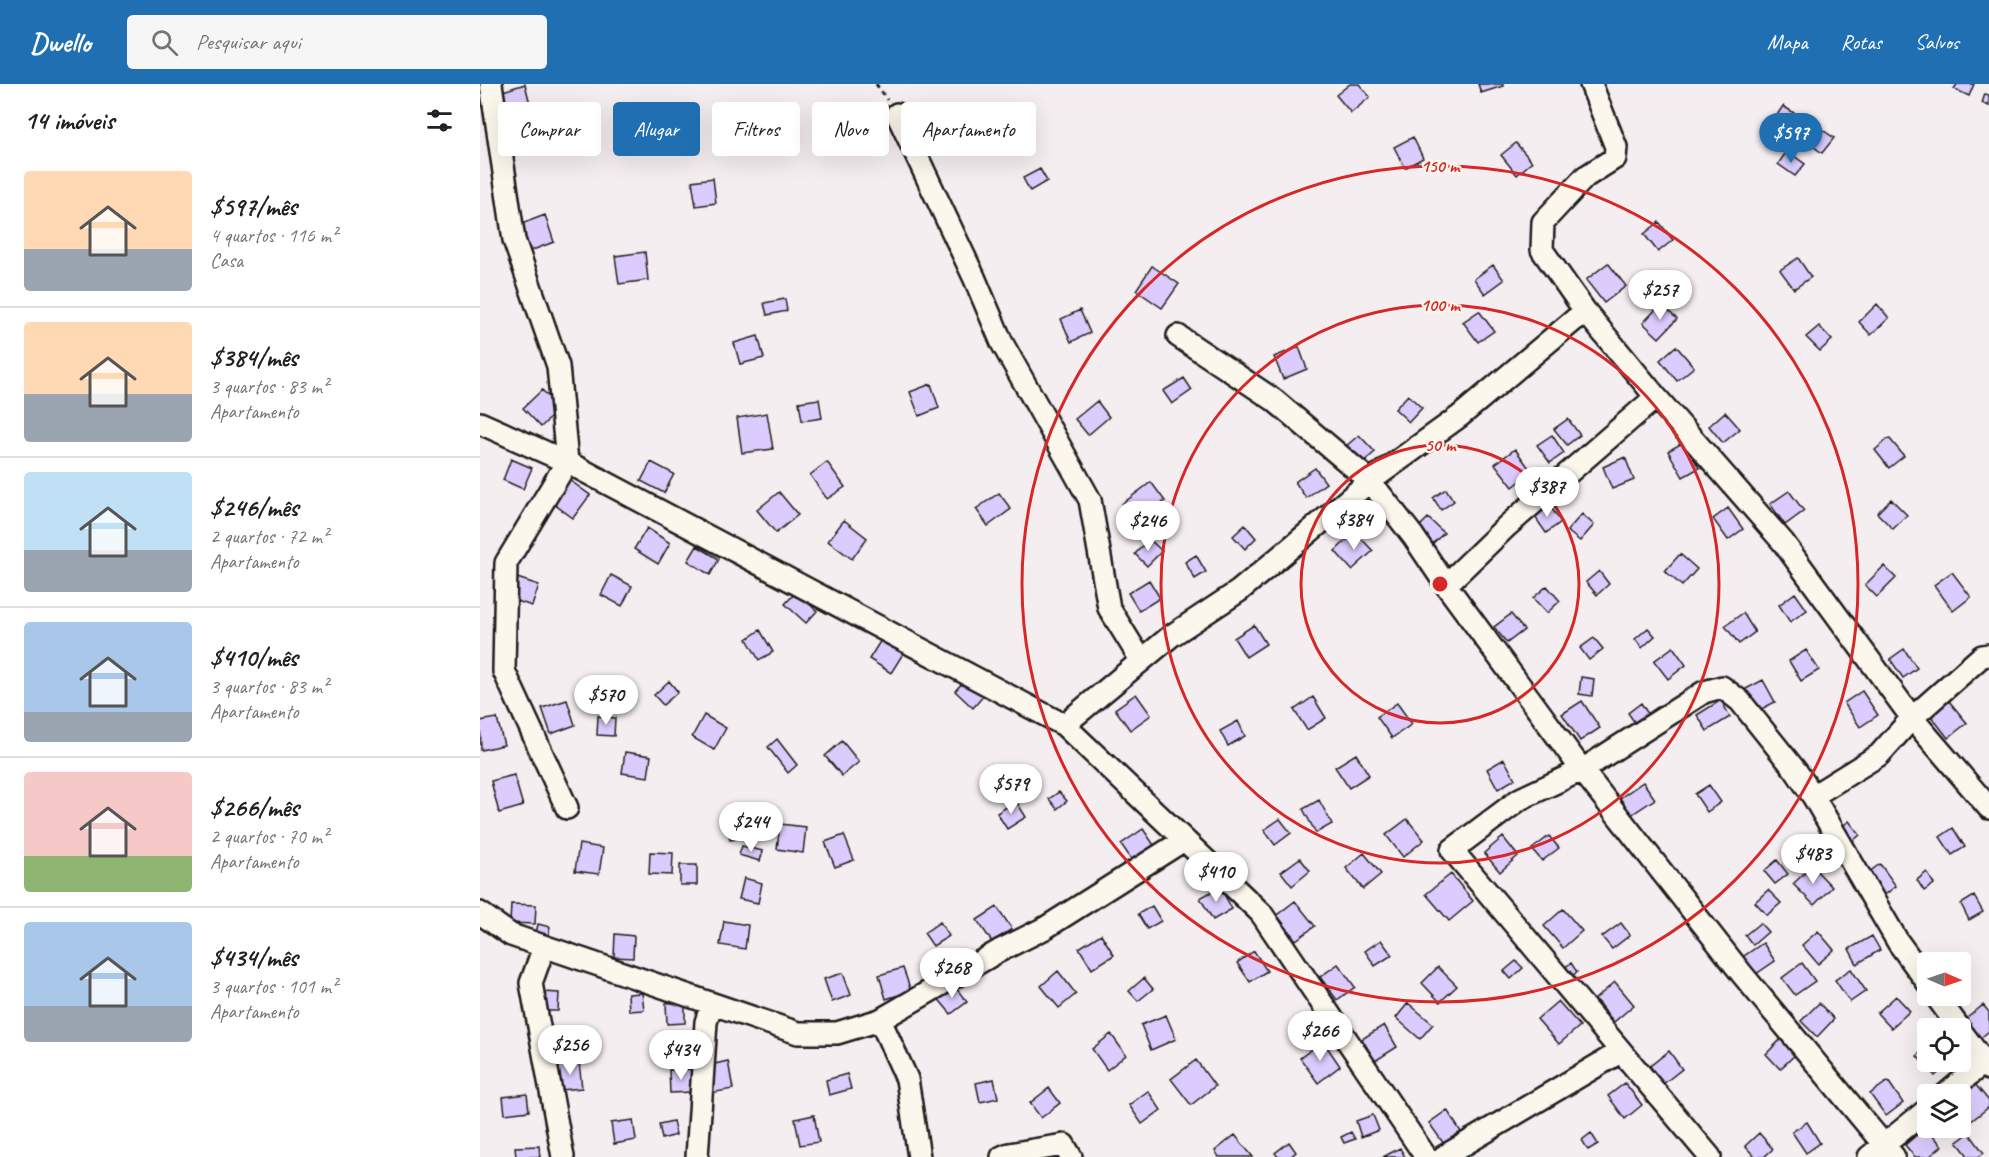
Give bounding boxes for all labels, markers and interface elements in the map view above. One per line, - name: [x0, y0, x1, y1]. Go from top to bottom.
- search box: [127, 15, 547, 69]
- text: Dwello: [30, 25, 91, 60]
- icon: search: [148, 26, 181, 59]
- text: Pesquisar aqui: [196, 28, 301, 56]
- text: Mapa: [1767, 29, 1808, 55]
- text: Rotas: [1841, 29, 1882, 55]
- text: Salvos: [1915, 29, 1959, 55]
- chip: Comprar: [498, 102, 601, 156]
- chip: Alugar: [613, 102, 700, 156]
- chip: Filtros: [712, 102, 800, 156]
- chip: Novo: [812, 102, 889, 156]
- chip: Apartamento: [901, 102, 1036, 156]
- text: 14 imóveis: [24, 104, 114, 137]
- icon: filters: [423, 104, 456, 137]
- pin: $597: [1755, 113, 1827, 164]
- text: $597: [1773, 120, 1809, 145]
- text: 150 m: [1421, 155, 1461, 177]
- text: $597/mês: [210, 190, 297, 223]
- icon: home: [72, 195, 144, 267]
- text: 4 quartos · 116 m²: [210, 223, 337, 248]
- text: Casa: [210, 248, 243, 273]
- pin: $257: [1624, 270, 1696, 321]
- text: $257: [1642, 277, 1678, 302]
- text: 100 m: [1421, 294, 1461, 316]
- text: $384/mês: [210, 341, 298, 374]
- icon: home: [72, 346, 144, 418]
- text: 3 quartos · 83 m²: [210, 374, 328, 399]
- text: Apartamento: [210, 399, 299, 424]
- text: 50 m: [1425, 434, 1457, 456]
- pin: $387: [1511, 467, 1583, 518]
- text: $387: [1529, 474, 1565, 499]
- text: $246/mês: [210, 491, 298, 524]
- icon: home: [72, 496, 144, 568]
- pin: $384: [1318, 500, 1390, 551]
- pin: $246: [1112, 501, 1184, 552]
- text: $384: [1336, 507, 1372, 532]
- text: $246: [1130, 508, 1166, 533]
- text: 2 quartos · 72 m²: [210, 524, 328, 549]
- text: Apartamento: [210, 549, 299, 574]
- centre of rings: [1430, 574, 1450, 594]
- text: $410/mês: [210, 641, 298, 674]
- icon: home: [72, 646, 144, 718]
- text: 3 quartos · 83 m²: [210, 674, 328, 699]
- pin: $570: [570, 675, 642, 726]
- text: $570: [588, 682, 624, 707]
- text: Apartamento: [210, 699, 299, 724]
- pin: $579: [975, 764, 1047, 815]
- text: $579: [993, 771, 1029, 796]
- text: $266/mês: [210, 791, 299, 824]
- icon: home: [72, 796, 144, 868]
- pin: $244: [715, 802, 787, 853]
- text: $244: [733, 809, 769, 834]
- text: 2 quartos · 70 m²: [210, 824, 328, 849]
- pin: $483: [1777, 834, 1849, 885]
- text: $483: [1795, 841, 1831, 866]
- text: Apartamento: [210, 849, 299, 874]
- pin: $410: [1180, 852, 1252, 903]
- text: $410: [1198, 859, 1234, 884]
- text: $434/mês: [210, 941, 298, 974]
- icon: home: [72, 946, 144, 1018]
- pin: $268: [916, 948, 988, 999]
- north arrow: [1917, 952, 1971, 1006]
- map controls: [1917, 952, 1971, 1138]
- text: $268: [934, 955, 970, 980]
- text: 3 quartos · 101 m²: [210, 974, 337, 999]
- text: Apartamento: [210, 999, 299, 1024]
- pin: $266: [1284, 1011, 1356, 1062]
- text: $266: [1302, 1018, 1338, 1043]
- button: locate: [1917, 1018, 1971, 1072]
- pin: $256: [534, 1025, 606, 1076]
- pin: $434: [645, 1030, 717, 1081]
- text: $256: [552, 1032, 588, 1057]
- text: $434: [663, 1037, 699, 1062]
- button: layers: [1917, 1084, 1971, 1138]

